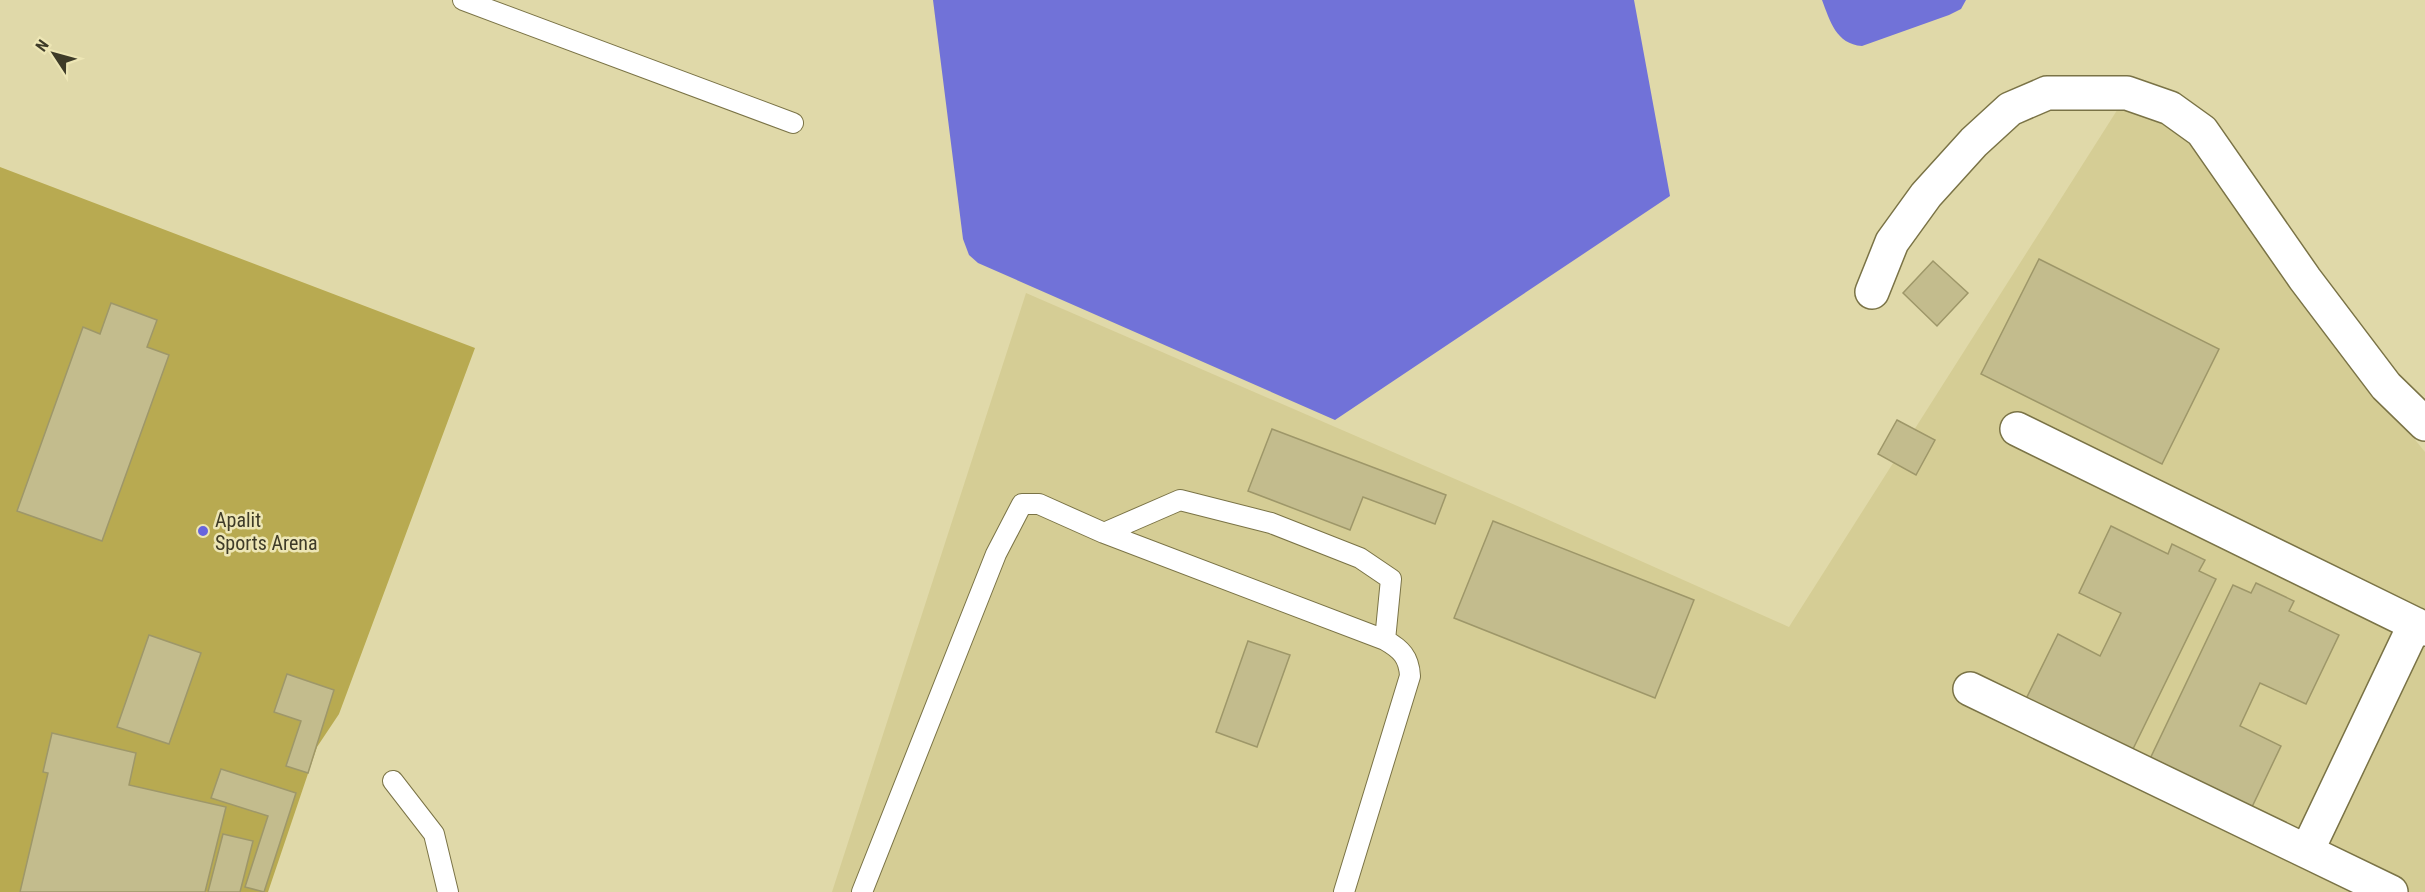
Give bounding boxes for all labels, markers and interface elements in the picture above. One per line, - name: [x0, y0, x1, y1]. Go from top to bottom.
- north arrow: [24, 24, 84, 84]
- text: N: [32, 36, 53, 55]
- place label: Apalit Sports Arena: [215, 508, 318, 555]
- marker: Apalit Sports Arena: [196, 524, 210, 538]

